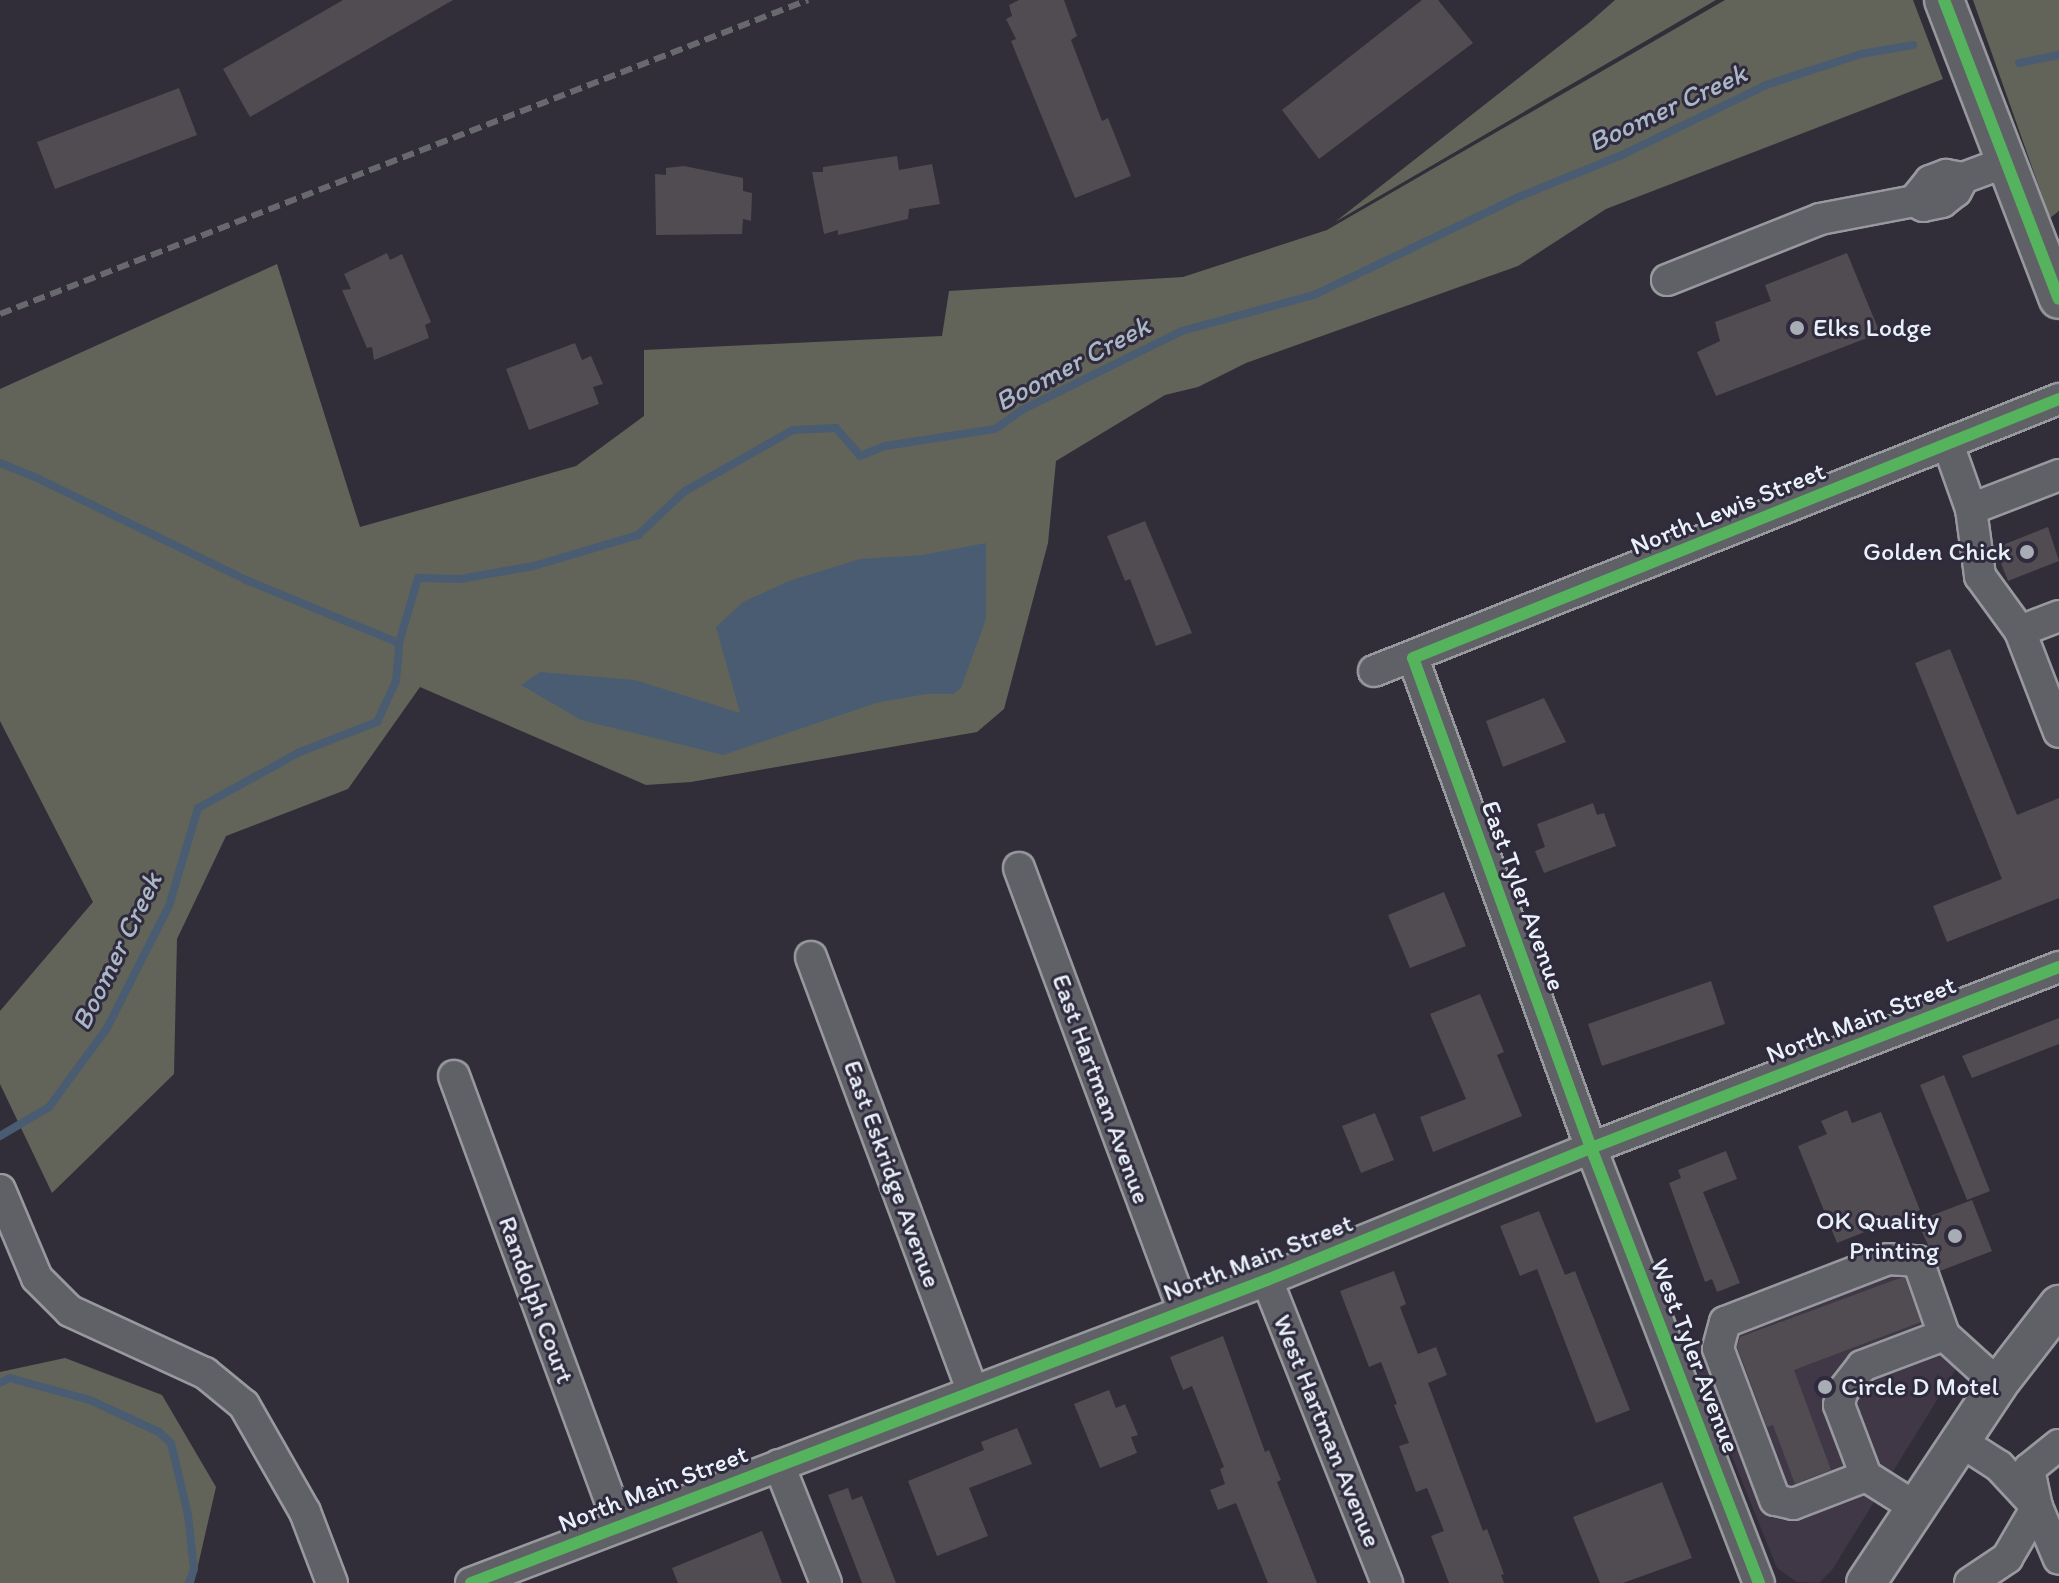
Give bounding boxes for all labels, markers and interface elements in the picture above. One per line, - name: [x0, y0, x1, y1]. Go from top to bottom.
- water label: Boomer Creek: [1583, 56, 1751, 158]
- water label: Boomer Creek: [989, 308, 1155, 418]
- place label: Elks Lodge: [1813, 312, 1932, 344]
- marker: Elks Lodge: [1788, 319, 1806, 337]
- street label: North Lewis Street: [1626, 456, 1830, 562]
- place label: Golden Chick: [1863, 536, 2011, 568]
- marker: Golden Chick: [2018, 543, 2036, 561]
- street label: East Tyler Avenue: [1475, 798, 1571, 994]
- water label: Boomer Creek: [64, 867, 168, 1035]
- street label: East Hartman Avenue: [1045, 969, 1157, 1209]
- street label: North Main Street: [1762, 970, 1960, 1070]
- street label: East Eskridge Avenue: [837, 1057, 947, 1291]
- place label: OK Quality Printing: [1816, 1205, 1939, 1266]
- street label: North Main Street: [1159, 1208, 1357, 1308]
- street label: Randolph Court: [491, 1212, 581, 1388]
- marker: OK Quality Printing: [1946, 1227, 1964, 1245]
- street label: West Tyler Avenue: [1644, 1256, 1746, 1456]
- street label: West Hartman Avenue: [1266, 1310, 1388, 1552]
- place label: Circle D Motel: [1841, 1371, 1998, 1403]
- marker: Circle D Motel: [1816, 1378, 1834, 1396]
- street label: North Main Street: [554, 1439, 752, 1539]

